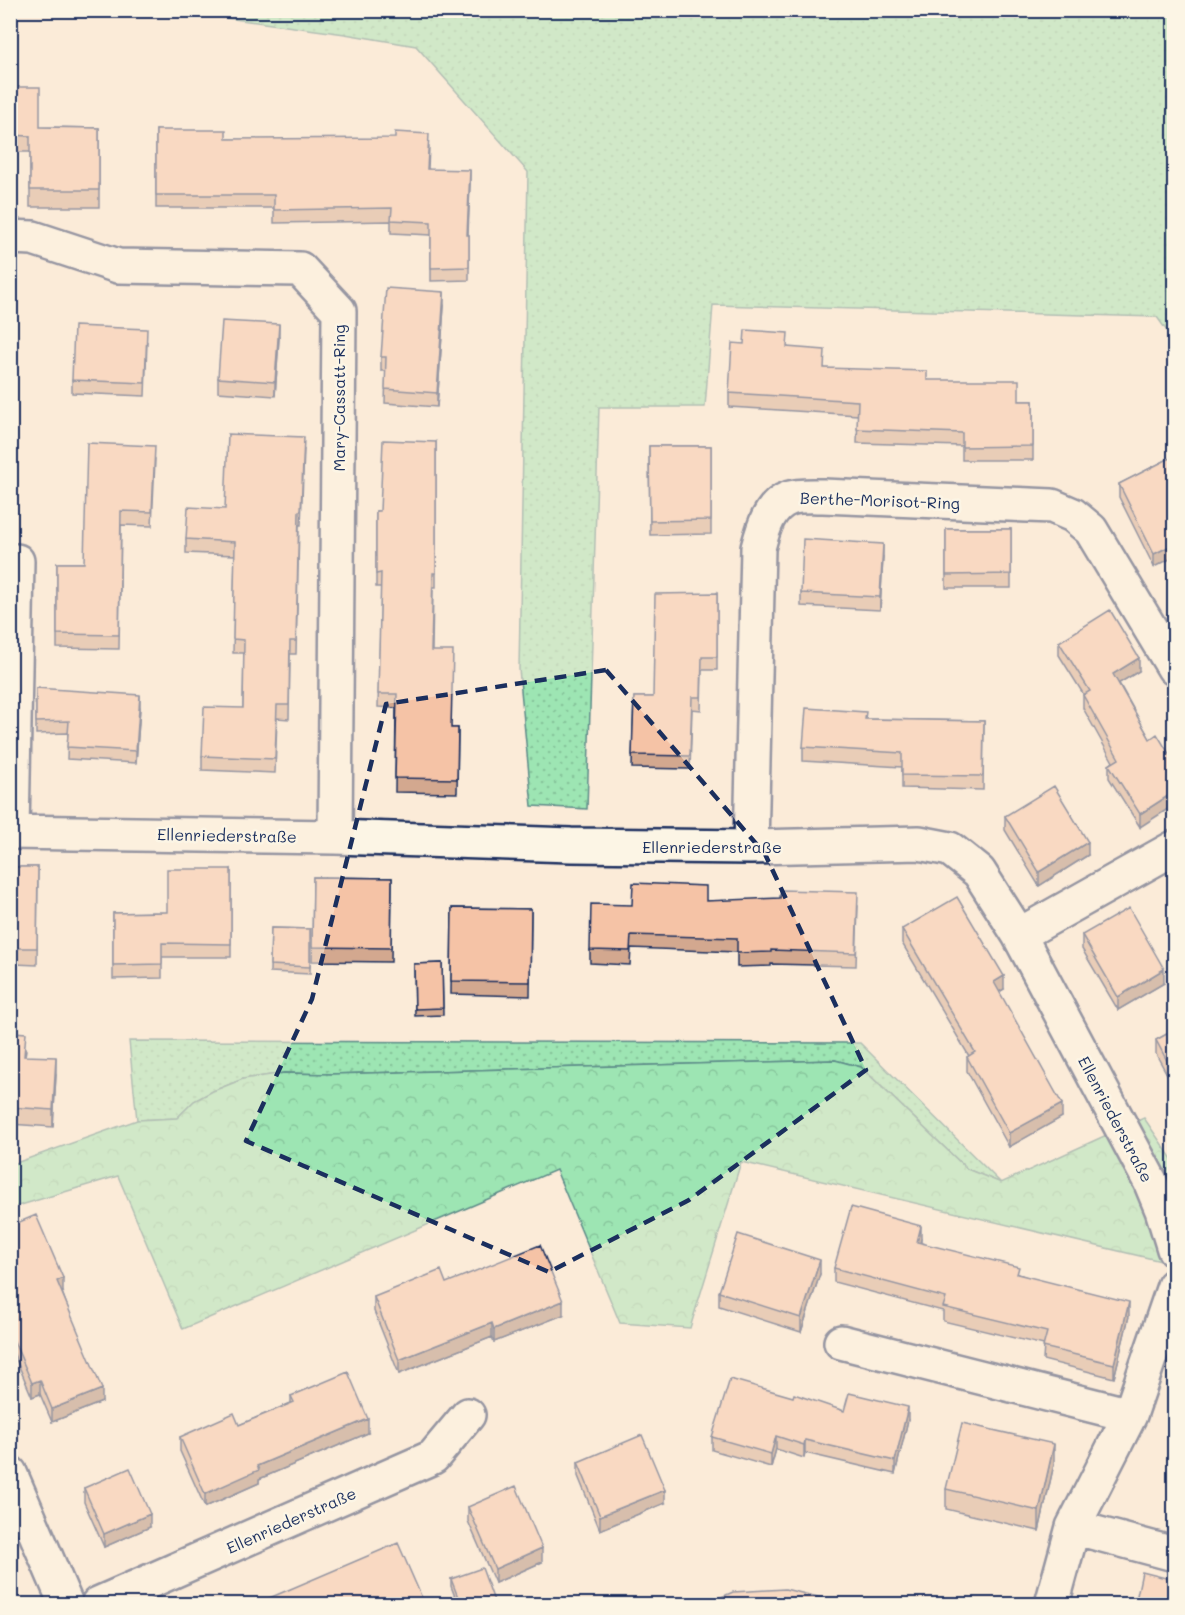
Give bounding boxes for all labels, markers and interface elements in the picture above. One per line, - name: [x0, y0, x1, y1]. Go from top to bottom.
- street label: Mary-Cassatt-Ring: [328, 325, 349, 471]
- street label: Berthe-Morisot-Ring: [800, 487, 960, 513]
- street label: Ellenriederstraße: [157, 823, 297, 847]
- street label: Ellenriederstraße: [642, 836, 782, 857]
- street label: Ellenriederstraße: [1074, 1052, 1158, 1186]
- street label: Ellenriederstraße: [223, 1482, 359, 1558]

